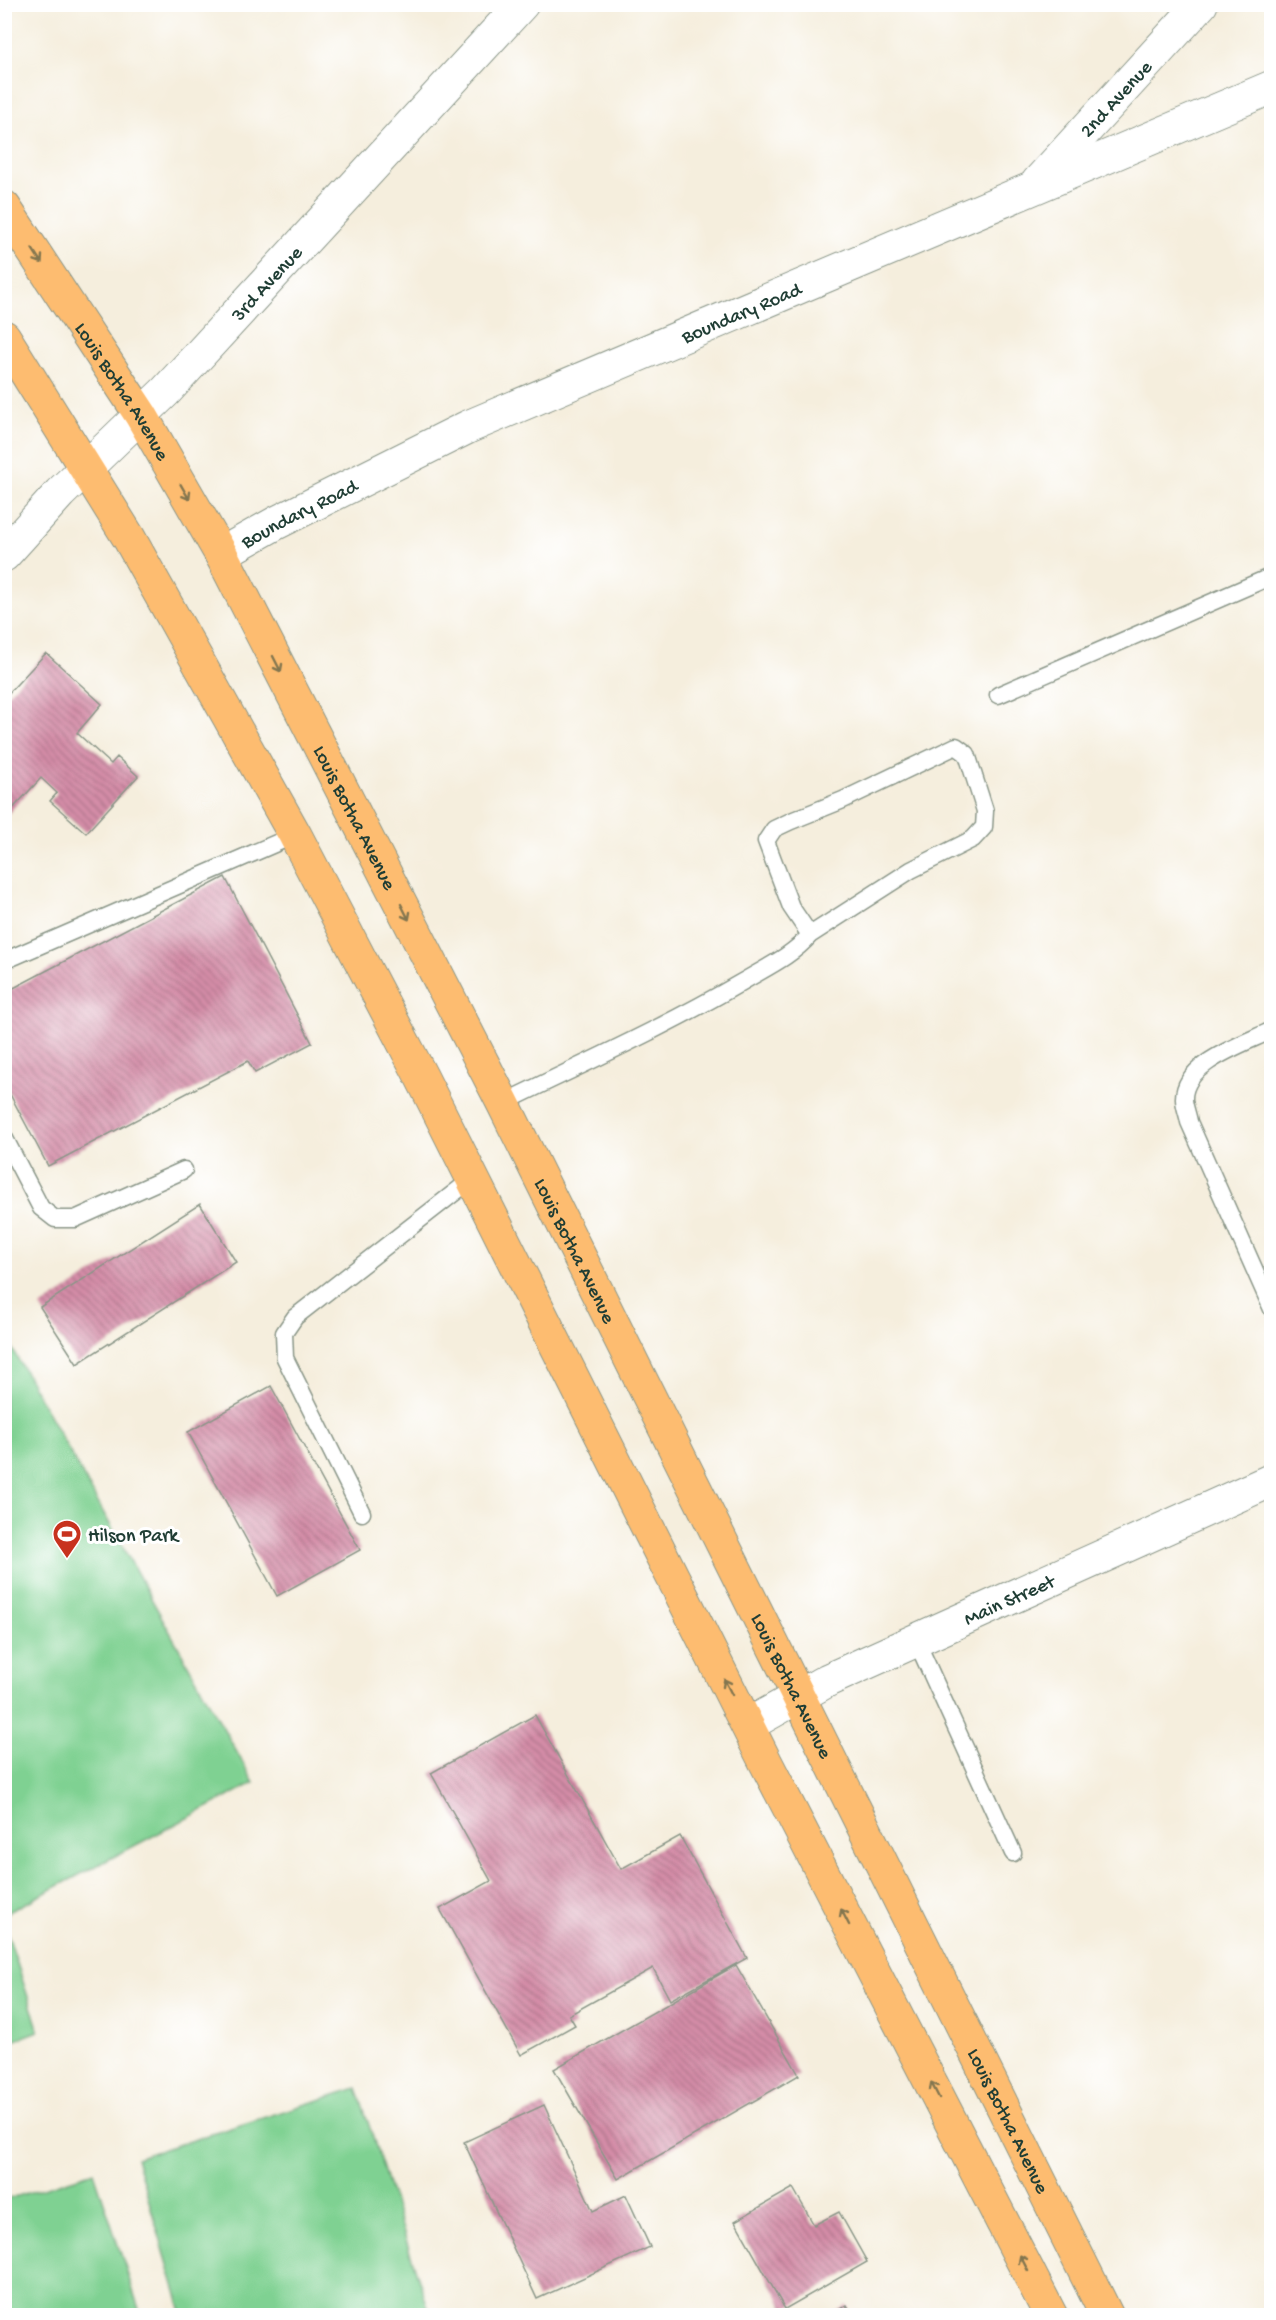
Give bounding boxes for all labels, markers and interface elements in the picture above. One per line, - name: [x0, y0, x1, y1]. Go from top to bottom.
- street label: 2nd Avenue: [1077, 57, 1159, 143]
- street label: 3rd Avenue: [227, 242, 309, 328]
- one-way arrow: [30, 247, 43, 264]
- street label: Boundary Road: [678, 278, 808, 351]
- street label: Louis Botha Avenue: [68, 319, 173, 466]
- street label: Boundary Road: [237, 475, 364, 556]
- one-way arrow: [180, 483, 192, 500]
- one-way arrow: [272, 654, 283, 672]
- street label: Louis Botha Avenue: [306, 742, 400, 895]
- one-way arrow: [399, 902, 411, 920]
- street label: Louis Botha Avenue: [527, 1175, 619, 1329]
- sports icon: Hilson Park: [51, 1518, 83, 1560]
- place label: Hilson Park: [88, 1526, 180, 1549]
- street label: Main Street: [961, 1571, 1061, 1632]
- street label: Louis Botha Avenue: [744, 1610, 836, 1764]
- one-way arrow: [722, 1679, 734, 1696]
- one-way arrow: [839, 1908, 850, 1926]
- street label: Louis Botha Avenue: [961, 2045, 1052, 2199]
- one-way arrow: [928, 2081, 940, 2099]
- one-way arrow: [1018, 2255, 1029, 2273]

